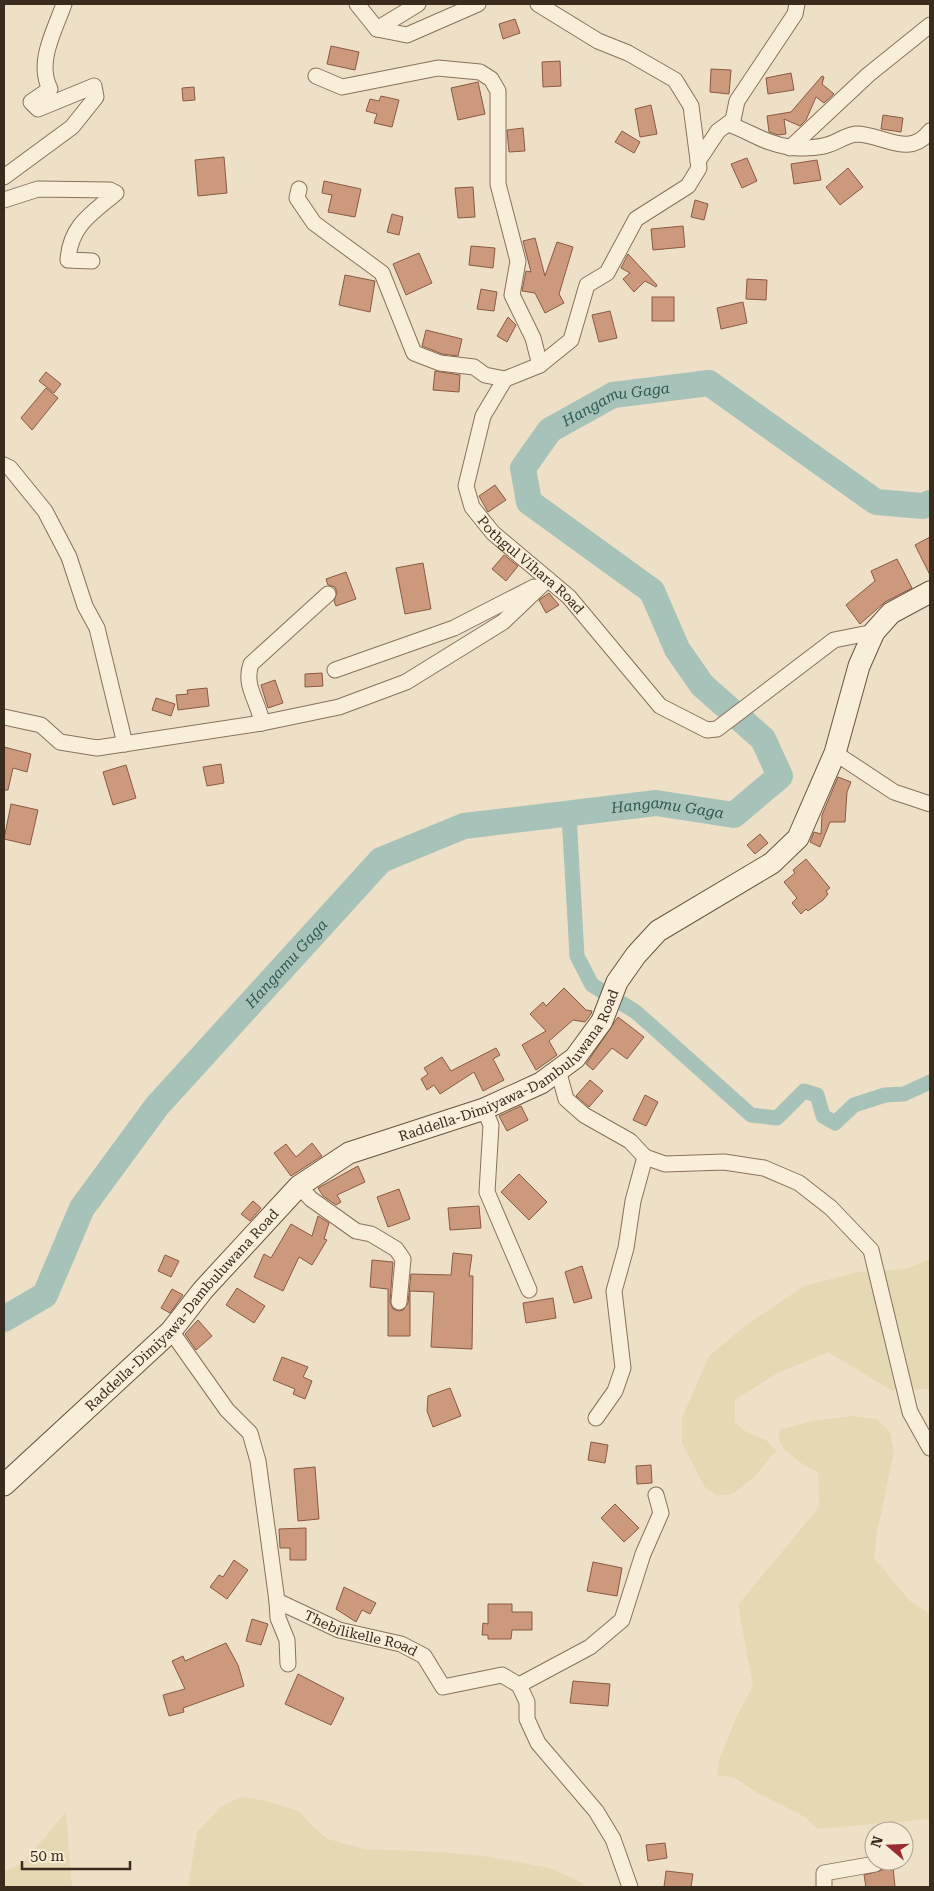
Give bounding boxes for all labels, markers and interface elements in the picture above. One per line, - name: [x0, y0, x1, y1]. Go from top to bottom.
- water label: Hangamu Gaga: [558, 379, 671, 431]
- street label: Pothgul Vihara Road: [474, 513, 588, 617]
- water label: Hangamu Gaga: [609, 794, 725, 822]
- water label: Hangamu Gaga: [241, 916, 331, 1013]
- street label: Raddella-Dimiyawa-Dambuluwana Road: [397, 987, 621, 1144]
- street label: Raddella-Dimiyawa-Dambuluwana Road: [82, 1206, 282, 1414]
- street label: Thebilikelle Road: [302, 1607, 420, 1659]
- north arrow: [864, 1821, 914, 1871]
- text: N: [867, 1834, 886, 1849]
- scale bar: [22, 1838, 130, 1870]
- text: 50 m: [30, 1847, 65, 1865]

